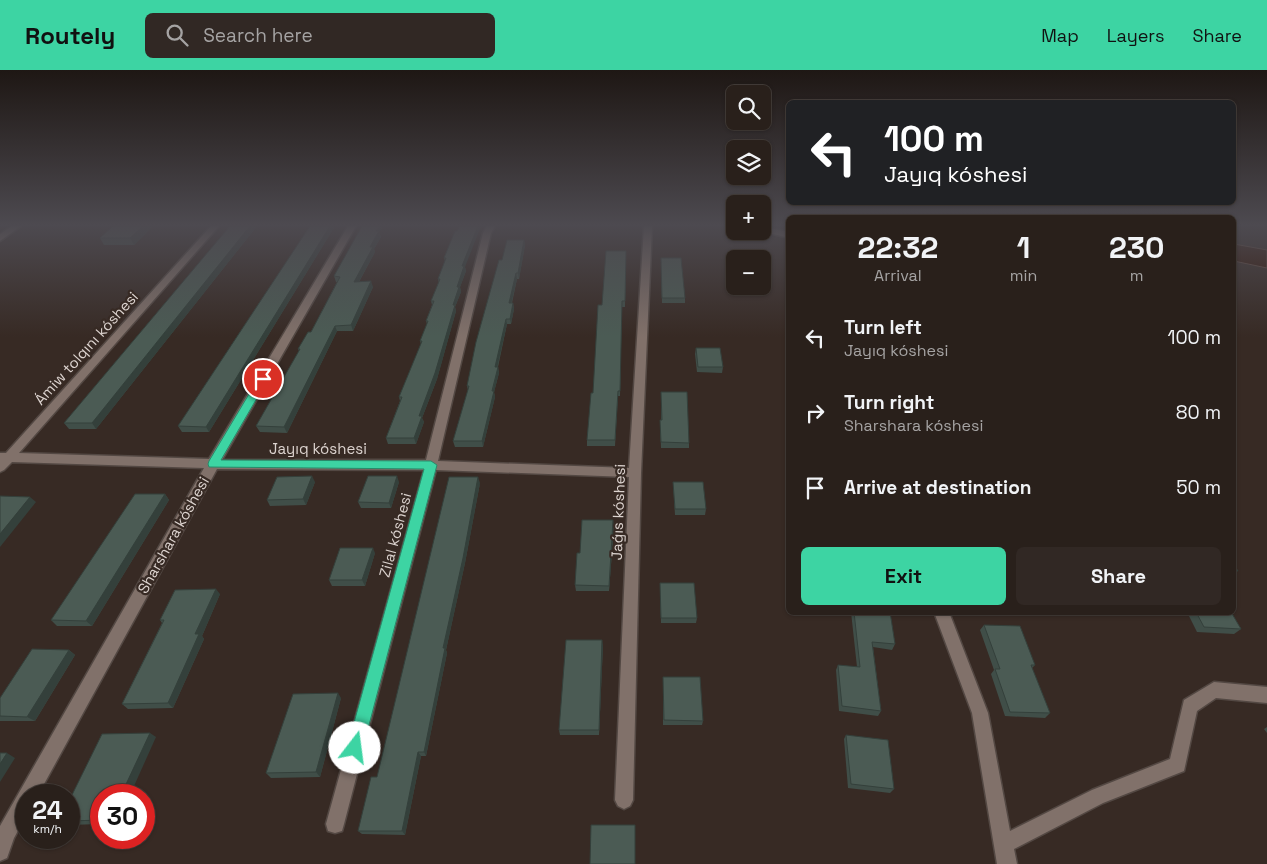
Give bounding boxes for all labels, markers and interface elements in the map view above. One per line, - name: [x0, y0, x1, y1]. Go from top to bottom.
- search box: [145, 13, 495, 58]
- text: Routely: [25, 20, 115, 51]
- icon: search: [163, 21, 191, 49]
- text: Search here: [203, 23, 313, 48]
- text: Map: [1041, 24, 1079, 47]
- text: Layers: [1107, 24, 1164, 47]
- text: Share: [1192, 24, 1242, 47]
- map controls: [726, 85, 771, 295]
- button: search: [726, 85, 771, 130]
- text: 100 m: [884, 117, 984, 161]
- icon: left: [801, 120, 866, 185]
- button: layers: [726, 140, 771, 185]
- text: Jayıq kóshesi: [884, 160, 1028, 188]
- button: +: [726, 195, 771, 240]
- text: 22:32: [858, 228, 938, 267]
- text: 1: [1017, 228, 1030, 267]
- text: 230: [1109, 228, 1164, 267]
- button: −: [726, 250, 771, 295]
- text: Arrival: [874, 265, 922, 286]
- text: min: [1010, 265, 1037, 286]
- text: m: [1130, 265, 1144, 286]
- street label: Ámiw tolqını kóshesi: [30, 287, 142, 409]
- text: Turn left: [844, 315, 922, 340]
- icon: left: [801, 324, 829, 352]
- text: 100 m: [1167, 325, 1221, 350]
- text: Jayıq kóshesi: [844, 340, 948, 361]
- pin: [242, 358, 284, 400]
- icon: arrive: [249, 365, 277, 393]
- text: Turn right: [844, 390, 934, 415]
- icon: right: [801, 399, 829, 427]
- text: 80 m: [1176, 400, 1221, 425]
- text: Sharshara kóshesi: [844, 415, 983, 436]
- street label: Jayıq kóshesi: [269, 439, 367, 458]
- street label: Jaǵıs kóshesi: [607, 463, 629, 561]
- street label: Sharshara kóshesi: [133, 473, 213, 597]
- icon: arrive: [801, 474, 829, 502]
- text: Arrive at destination: [844, 475, 1032, 500]
- text: 50 m: [1176, 475, 1221, 500]
- street label: Zilal kóshesi: [375, 491, 415, 579]
- button: Exit: [801, 547, 1006, 605]
- button: Share: [1016, 547, 1221, 605]
- position arrow: [328, 721, 380, 773]
- speed limit sign: 30: [90, 784, 155, 849]
- text: 24: [32, 794, 63, 826]
- text: km/h: [33, 821, 62, 837]

